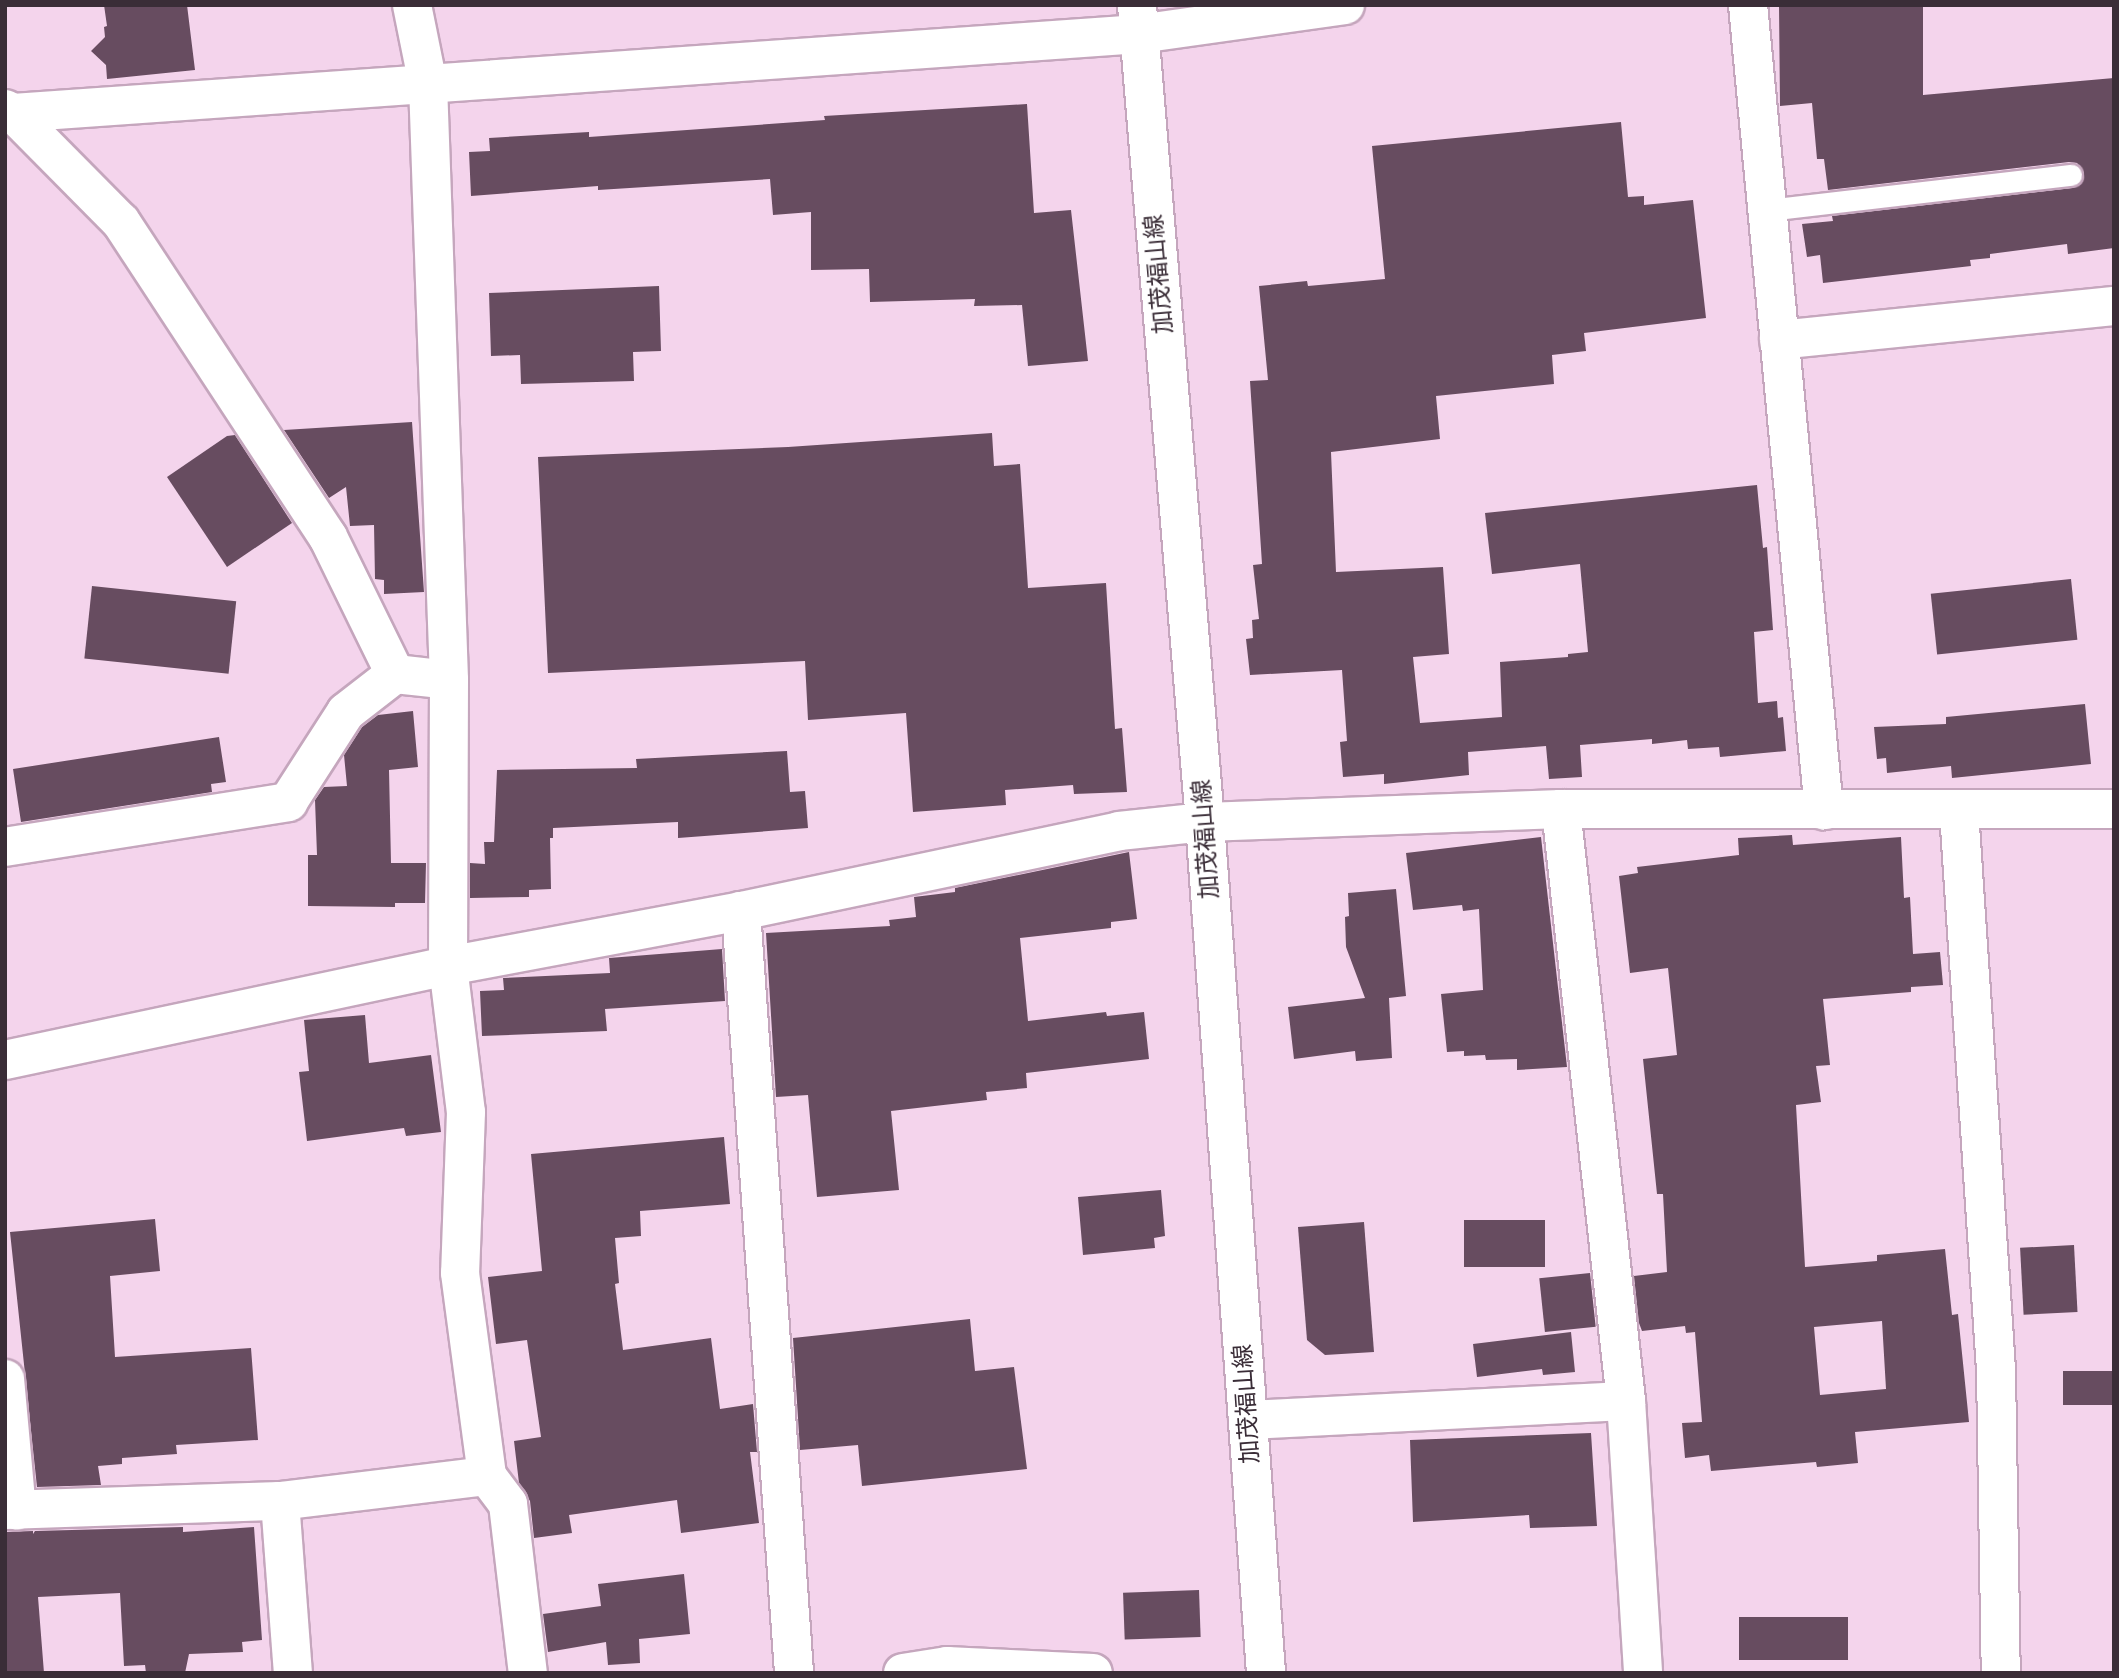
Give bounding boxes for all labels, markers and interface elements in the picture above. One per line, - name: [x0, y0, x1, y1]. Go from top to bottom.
- street label: 加茂福山線: [1139, 213, 1179, 335]
- street label: 加茂福山線: [1187, 778, 1225, 900]
- street label: 加茂福山線: [1228, 1343, 1266, 1465]

